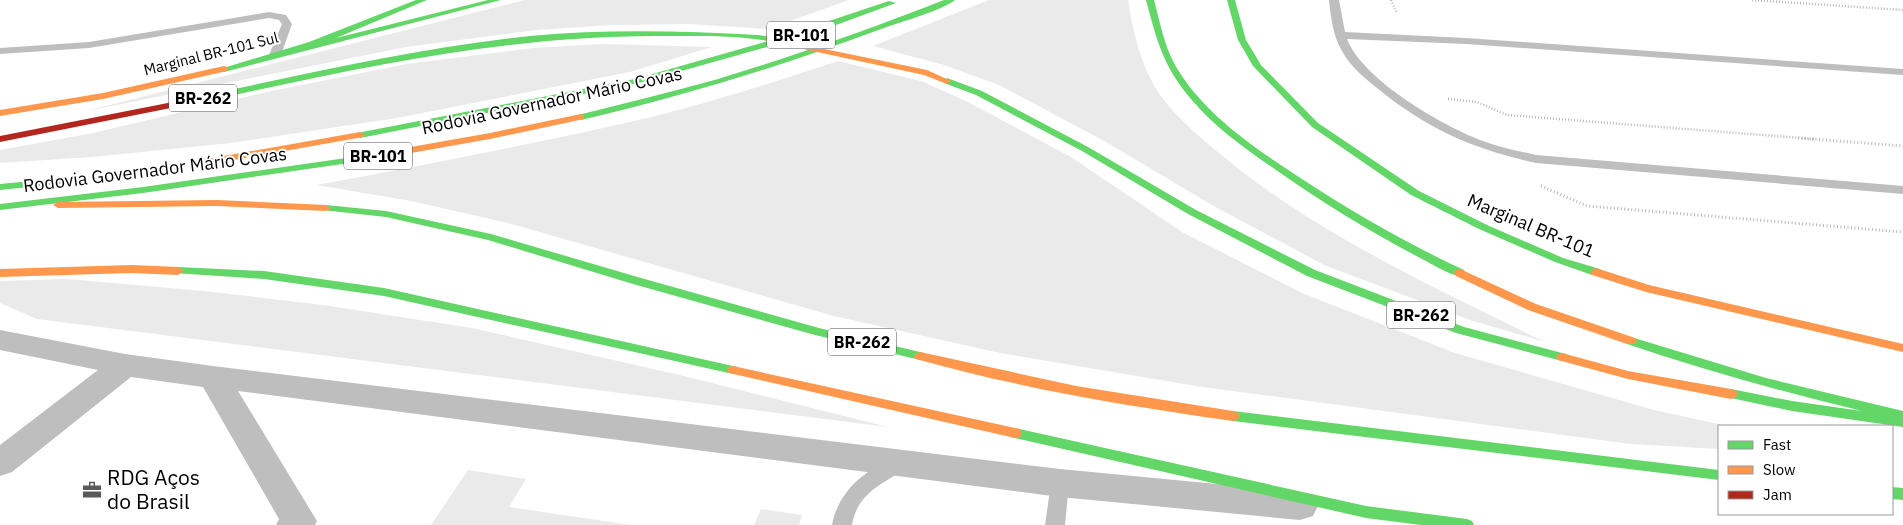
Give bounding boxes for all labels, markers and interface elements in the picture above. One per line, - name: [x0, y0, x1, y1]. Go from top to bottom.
- road number: BR-101: [767, 22, 835, 48]
- street label: Marginal BR-101 Sul: [142, 28, 280, 79]
- street label: Rodovia Governador Mário Covas: [420, 62, 684, 139]
- road number: BR-262: [169, 85, 237, 112]
- street label: Rodovia Governador Mário Covas: [22, 142, 288, 197]
- road number: BR-101: [344, 142, 412, 170]
- street label: Marginal BR-101: [1464, 188, 1598, 263]
- road number: BR-262: [1387, 302, 1455, 328]
- road number: BR-262: [828, 328, 896, 356]
- legend: [1718, 425, 1893, 515]
- text: Fast: [1763, 435, 1791, 454]
- text: Slow: [1763, 460, 1796, 479]
- place label: RDG Aços do Brasil: [107, 463, 200, 515]
- office icon: RDG Aços do Brasil: [81, 479, 103, 501]
- text: Jam: [1763, 485, 1792, 504]

